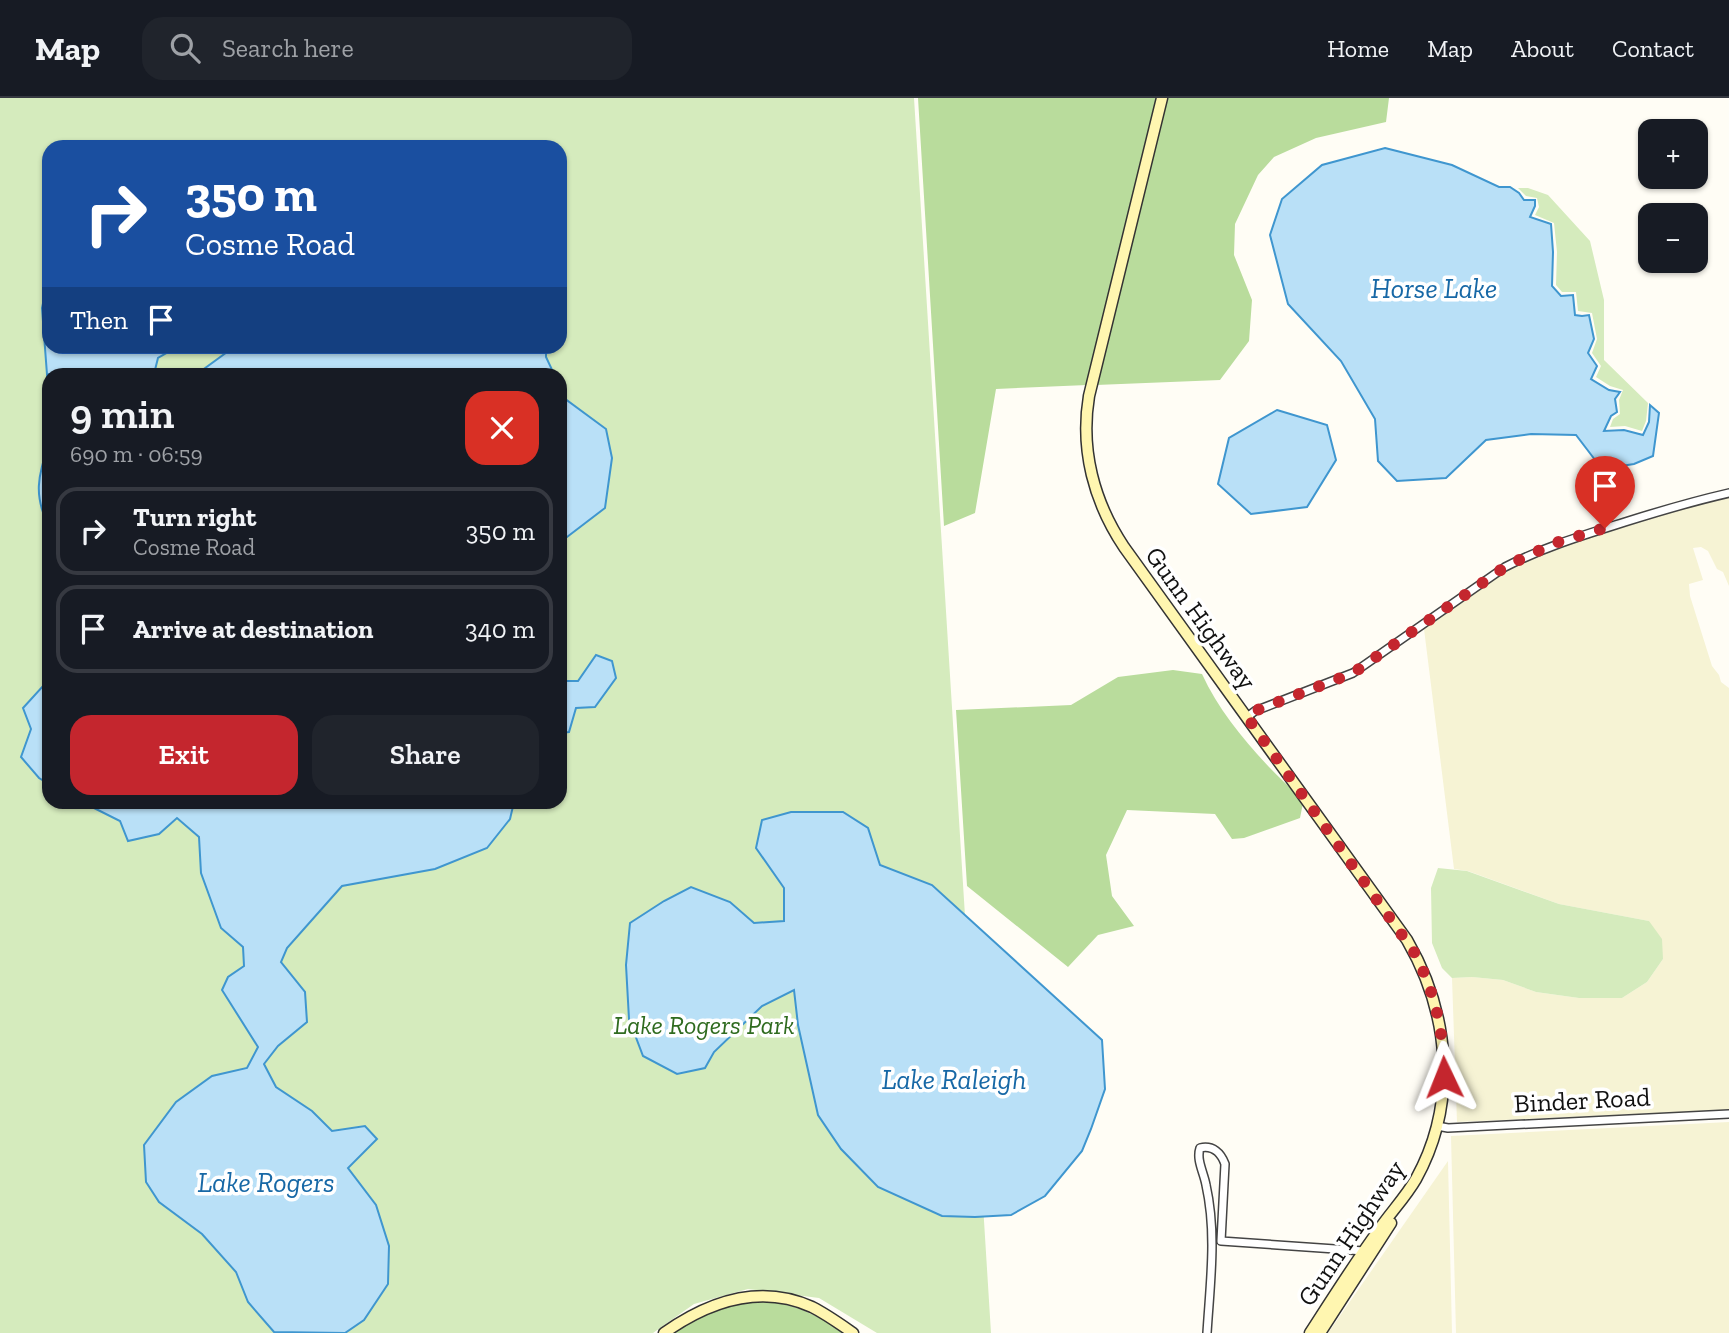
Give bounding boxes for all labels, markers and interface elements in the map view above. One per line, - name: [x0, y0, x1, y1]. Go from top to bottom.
- search box: [142, 17, 632, 80]
- text: Map: [35, 29, 100, 68]
- icon: search: [166, 29, 204, 67]
- text: Search here: [222, 32, 354, 64]
- text: Home: [1327, 34, 1389, 63]
- text: Map: [1427, 34, 1473, 63]
- text: About: [1511, 34, 1574, 63]
- text: Contact: [1612, 34, 1694, 63]
- map controls: [1638, 119, 1708, 273]
- button: +: [1638, 119, 1708, 189]
- text: 350 m: [185, 165, 317, 224]
- icon: right: [70, 168, 161, 259]
- button: −: [1638, 203, 1708, 273]
- text: Cosme Road: [185, 225, 355, 263]
- water label: Horse Lake: [1371, 272, 1497, 305]
- icon: arrive: [142, 301, 180, 339]
- text: Then: [70, 304, 128, 336]
- text: 9 min: [70, 388, 174, 439]
- button: close: [465, 391, 539, 465]
- text: 690 m · 06:59: [70, 440, 203, 468]
- pin: [1575, 456, 1635, 528]
- icon: arrive: [1586, 467, 1624, 505]
- text: Turn right: [133, 501, 256, 533]
- icon: right: [74, 512, 112, 550]
- text: 350 m: [466, 515, 535, 547]
- text: Cosme Road: [133, 533, 255, 561]
- street label: Gunn Highway: [1138, 540, 1264, 696]
- icon: arrive: [74, 610, 112, 648]
- text: Arrive at destination: [133, 613, 373, 645]
- text: 340 m: [465, 613, 535, 645]
- button: Exit: [70, 715, 298, 795]
- button: Share: [312, 715, 539, 795]
- park label: Lake Rogers Park: [614, 1009, 795, 1041]
- position arrow: [1407, 1040, 1481, 1114]
- water label: Lake Raleigh: [882, 1063, 1026, 1096]
- street label: Binder Road: [1513, 1080, 1651, 1120]
- street label: Gunn Highway: [1291, 1154, 1412, 1312]
- water label: Lake Rogers: [197, 1166, 335, 1199]

